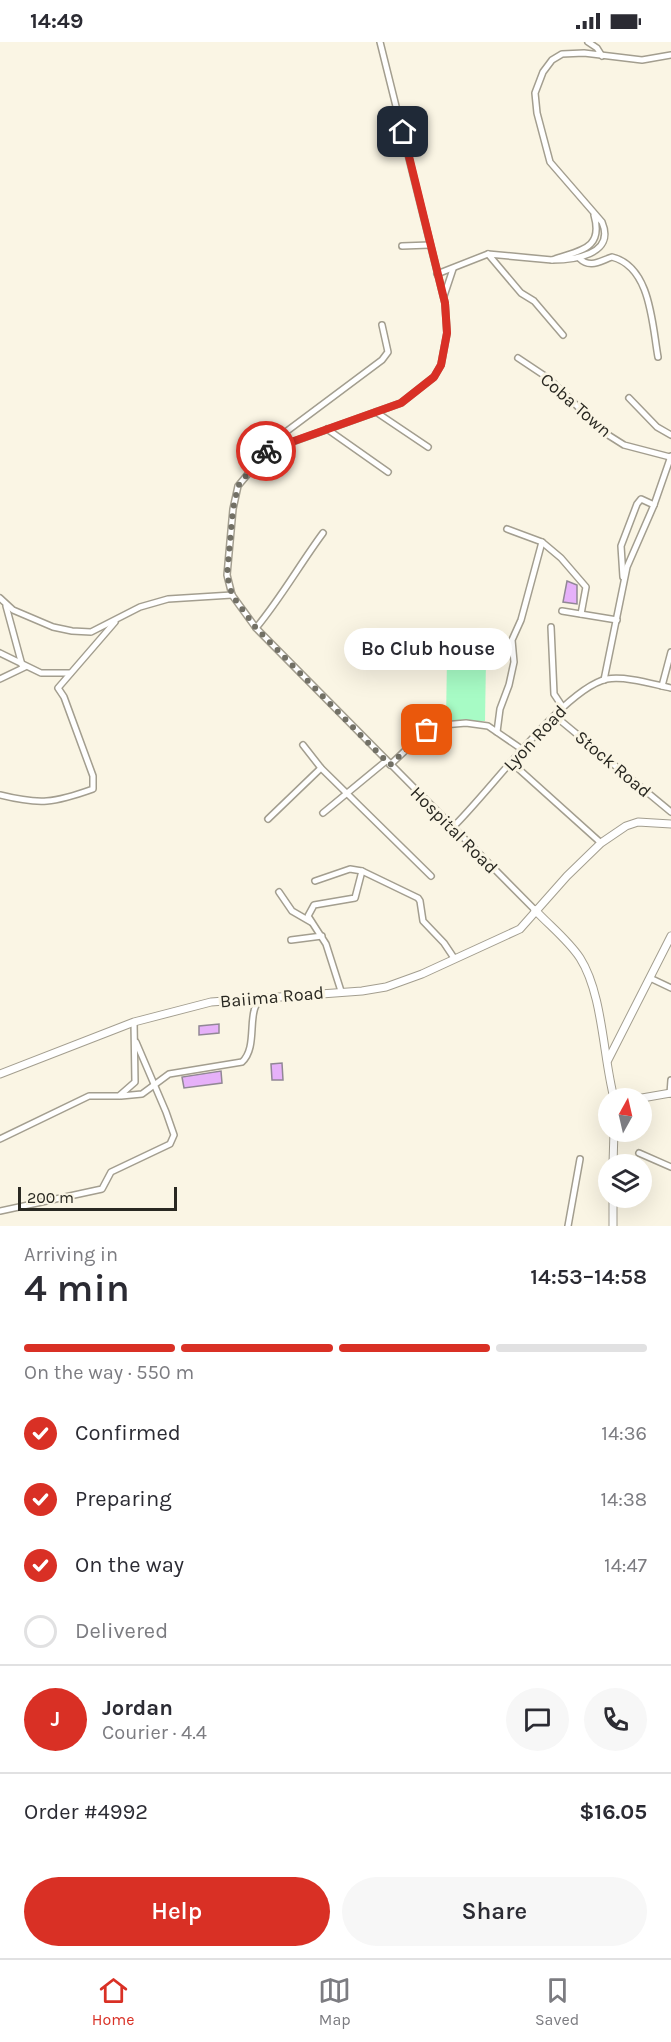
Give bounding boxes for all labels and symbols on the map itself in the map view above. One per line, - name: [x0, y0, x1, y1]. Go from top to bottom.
- pin: [377, 106, 428, 157]
- street label: Coba Town: [536, 368, 616, 442]
- courier: [236, 421, 296, 481]
- callout: Bo Club house: [343, 628, 511, 670]
- street label: Lyon Road: [499, 700, 571, 776]
- pin: [401, 704, 452, 755]
- street label: Stock Road: [570, 726, 656, 802]
- street label: Hospital Road: [406, 782, 502, 878]
- street label: Baiima Road: [219, 981, 325, 1013]
- north arrow: [598, 1088, 652, 1142]
- scale bar: [18, 1184, 177, 1212]

